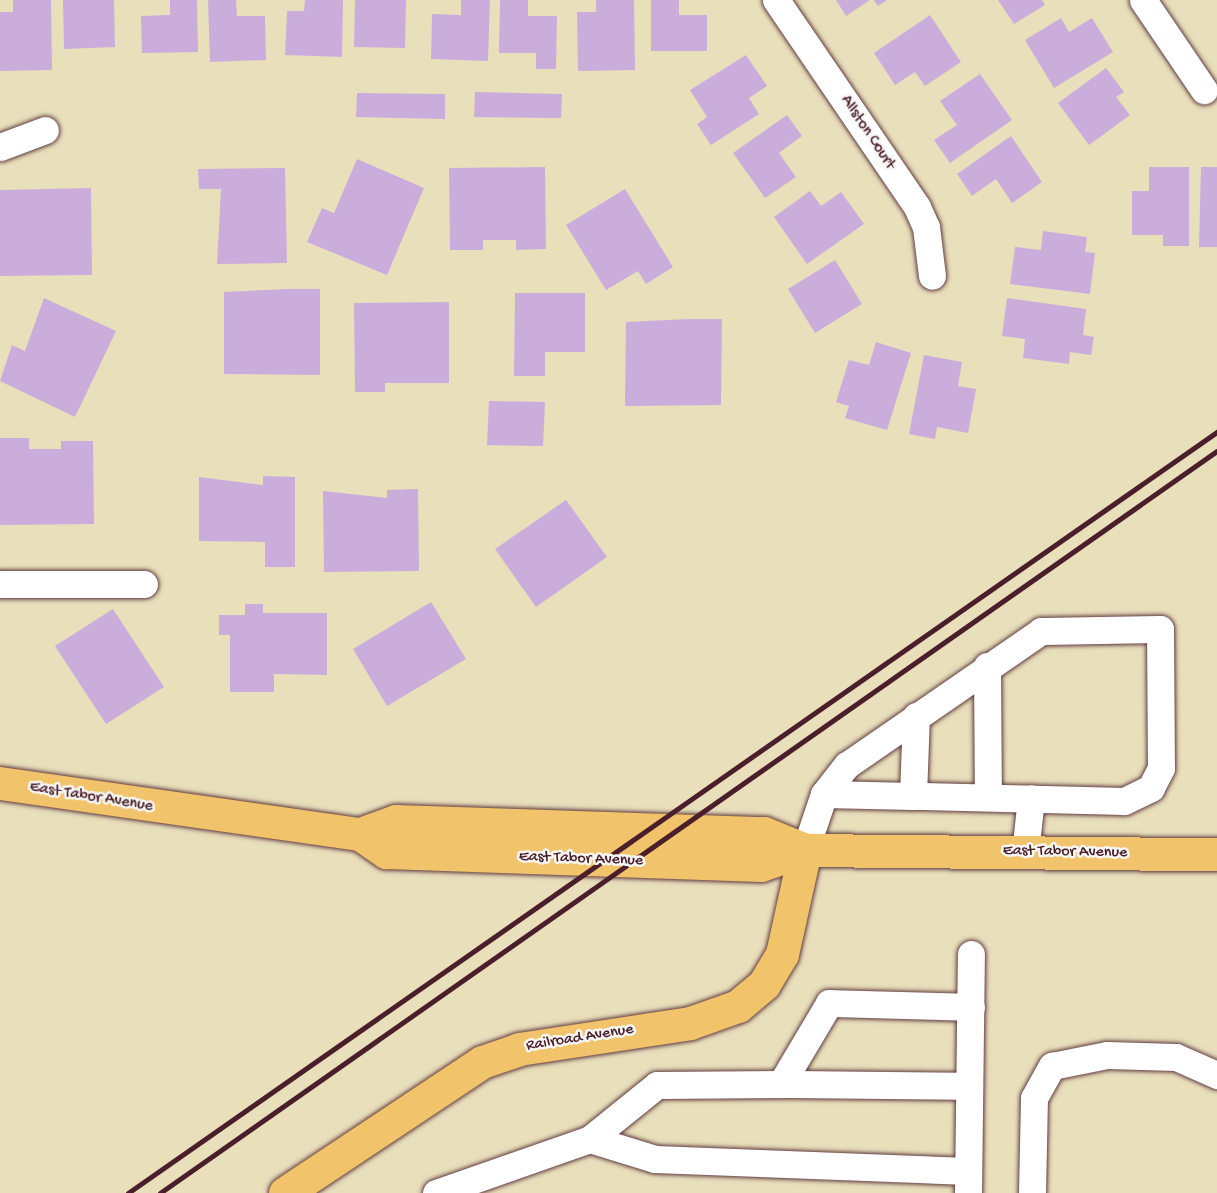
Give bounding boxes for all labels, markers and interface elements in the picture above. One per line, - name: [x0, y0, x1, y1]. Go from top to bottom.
- street label: Allston Court: [835, 92, 899, 174]
- street label: East Tabor Avenue: [28, 779, 154, 817]
- street label: East Tabor Avenue: [1003, 842, 1127, 864]
- street label: East Tabor Avenue: [518, 848, 644, 872]
- street label: Railroad Avenue: [525, 1021, 635, 1057]

